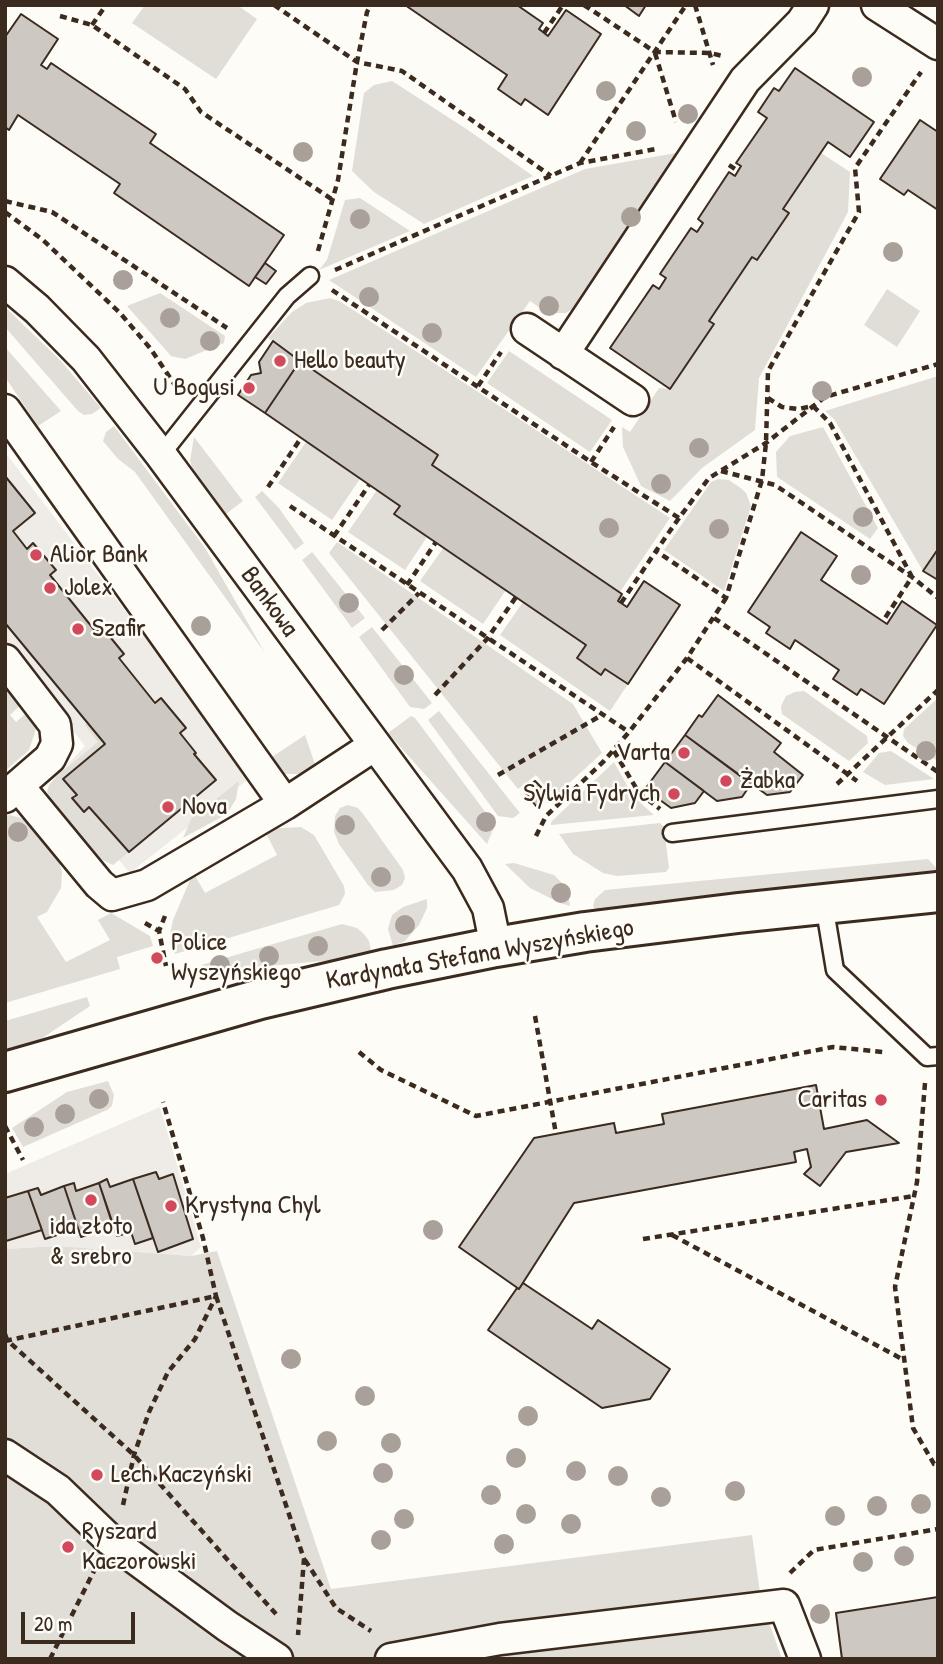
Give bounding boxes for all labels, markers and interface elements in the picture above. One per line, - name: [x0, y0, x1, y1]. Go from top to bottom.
- place label: Hello beauty: [294, 345, 406, 377]
- marker: Hello beauty: [272, 353, 288, 369]
- place label: U Bogusi: [153, 372, 235, 404]
- marker: U Bogusi: [241, 380, 257, 396]
- place label: Alior Bank: [50, 539, 148, 571]
- marker: Alior Bank: [28, 547, 44, 563]
- street label: Bankowa: [233, 561, 305, 643]
- place label: Jolex: [64, 572, 113, 604]
- marker: Jolex: [42, 580, 58, 596]
- place label: Szafir: [92, 613, 146, 645]
- marker: Szafir: [70, 621, 86, 637]
- place label: Varta: [616, 737, 670, 769]
- marker: Varta: [676, 745, 692, 761]
- place label: Żabka: [740, 765, 795, 797]
- marker: Żabka: [718, 773, 734, 789]
- place label: Sylwia Fydrych: [523, 778, 660, 810]
- marker: Sylwia Fydrych: [666, 786, 682, 802]
- place label: Nova: [182, 791, 227, 823]
- marker: Nova: [160, 799, 176, 815]
- street label: Kardynała Stefana Wyszyńskiego: [324, 913, 636, 997]
- place label: Police Wyszyńskiego: [171, 927, 301, 988]
- marker: Police Wyszyńskiego: [149, 950, 165, 966]
- place label: Caritas: [798, 1084, 867, 1116]
- marker: Caritas: [873, 1092, 889, 1108]
- place label: Krystyna Chyl: [185, 1190, 321, 1222]
- marker: ida złoto & srebro: [83, 1192, 99, 1208]
- marker: Krystyna Chyl: [163, 1198, 179, 1214]
- place label: ida złoto & srebro: [49, 1211, 133, 1272]
- place label: Lech Kaczyński: [111, 1459, 252, 1491]
- marker: Lech Kaczyński: [89, 1467, 105, 1483]
- place label: Ryszard Kaczorowski: [82, 1516, 197, 1578]
- marker: Ryszard Kaczorowski: [60, 1539, 76, 1555]
- scale bar: [24, 1598, 138, 1642]
- text: 20 m: [34, 1609, 72, 1638]

